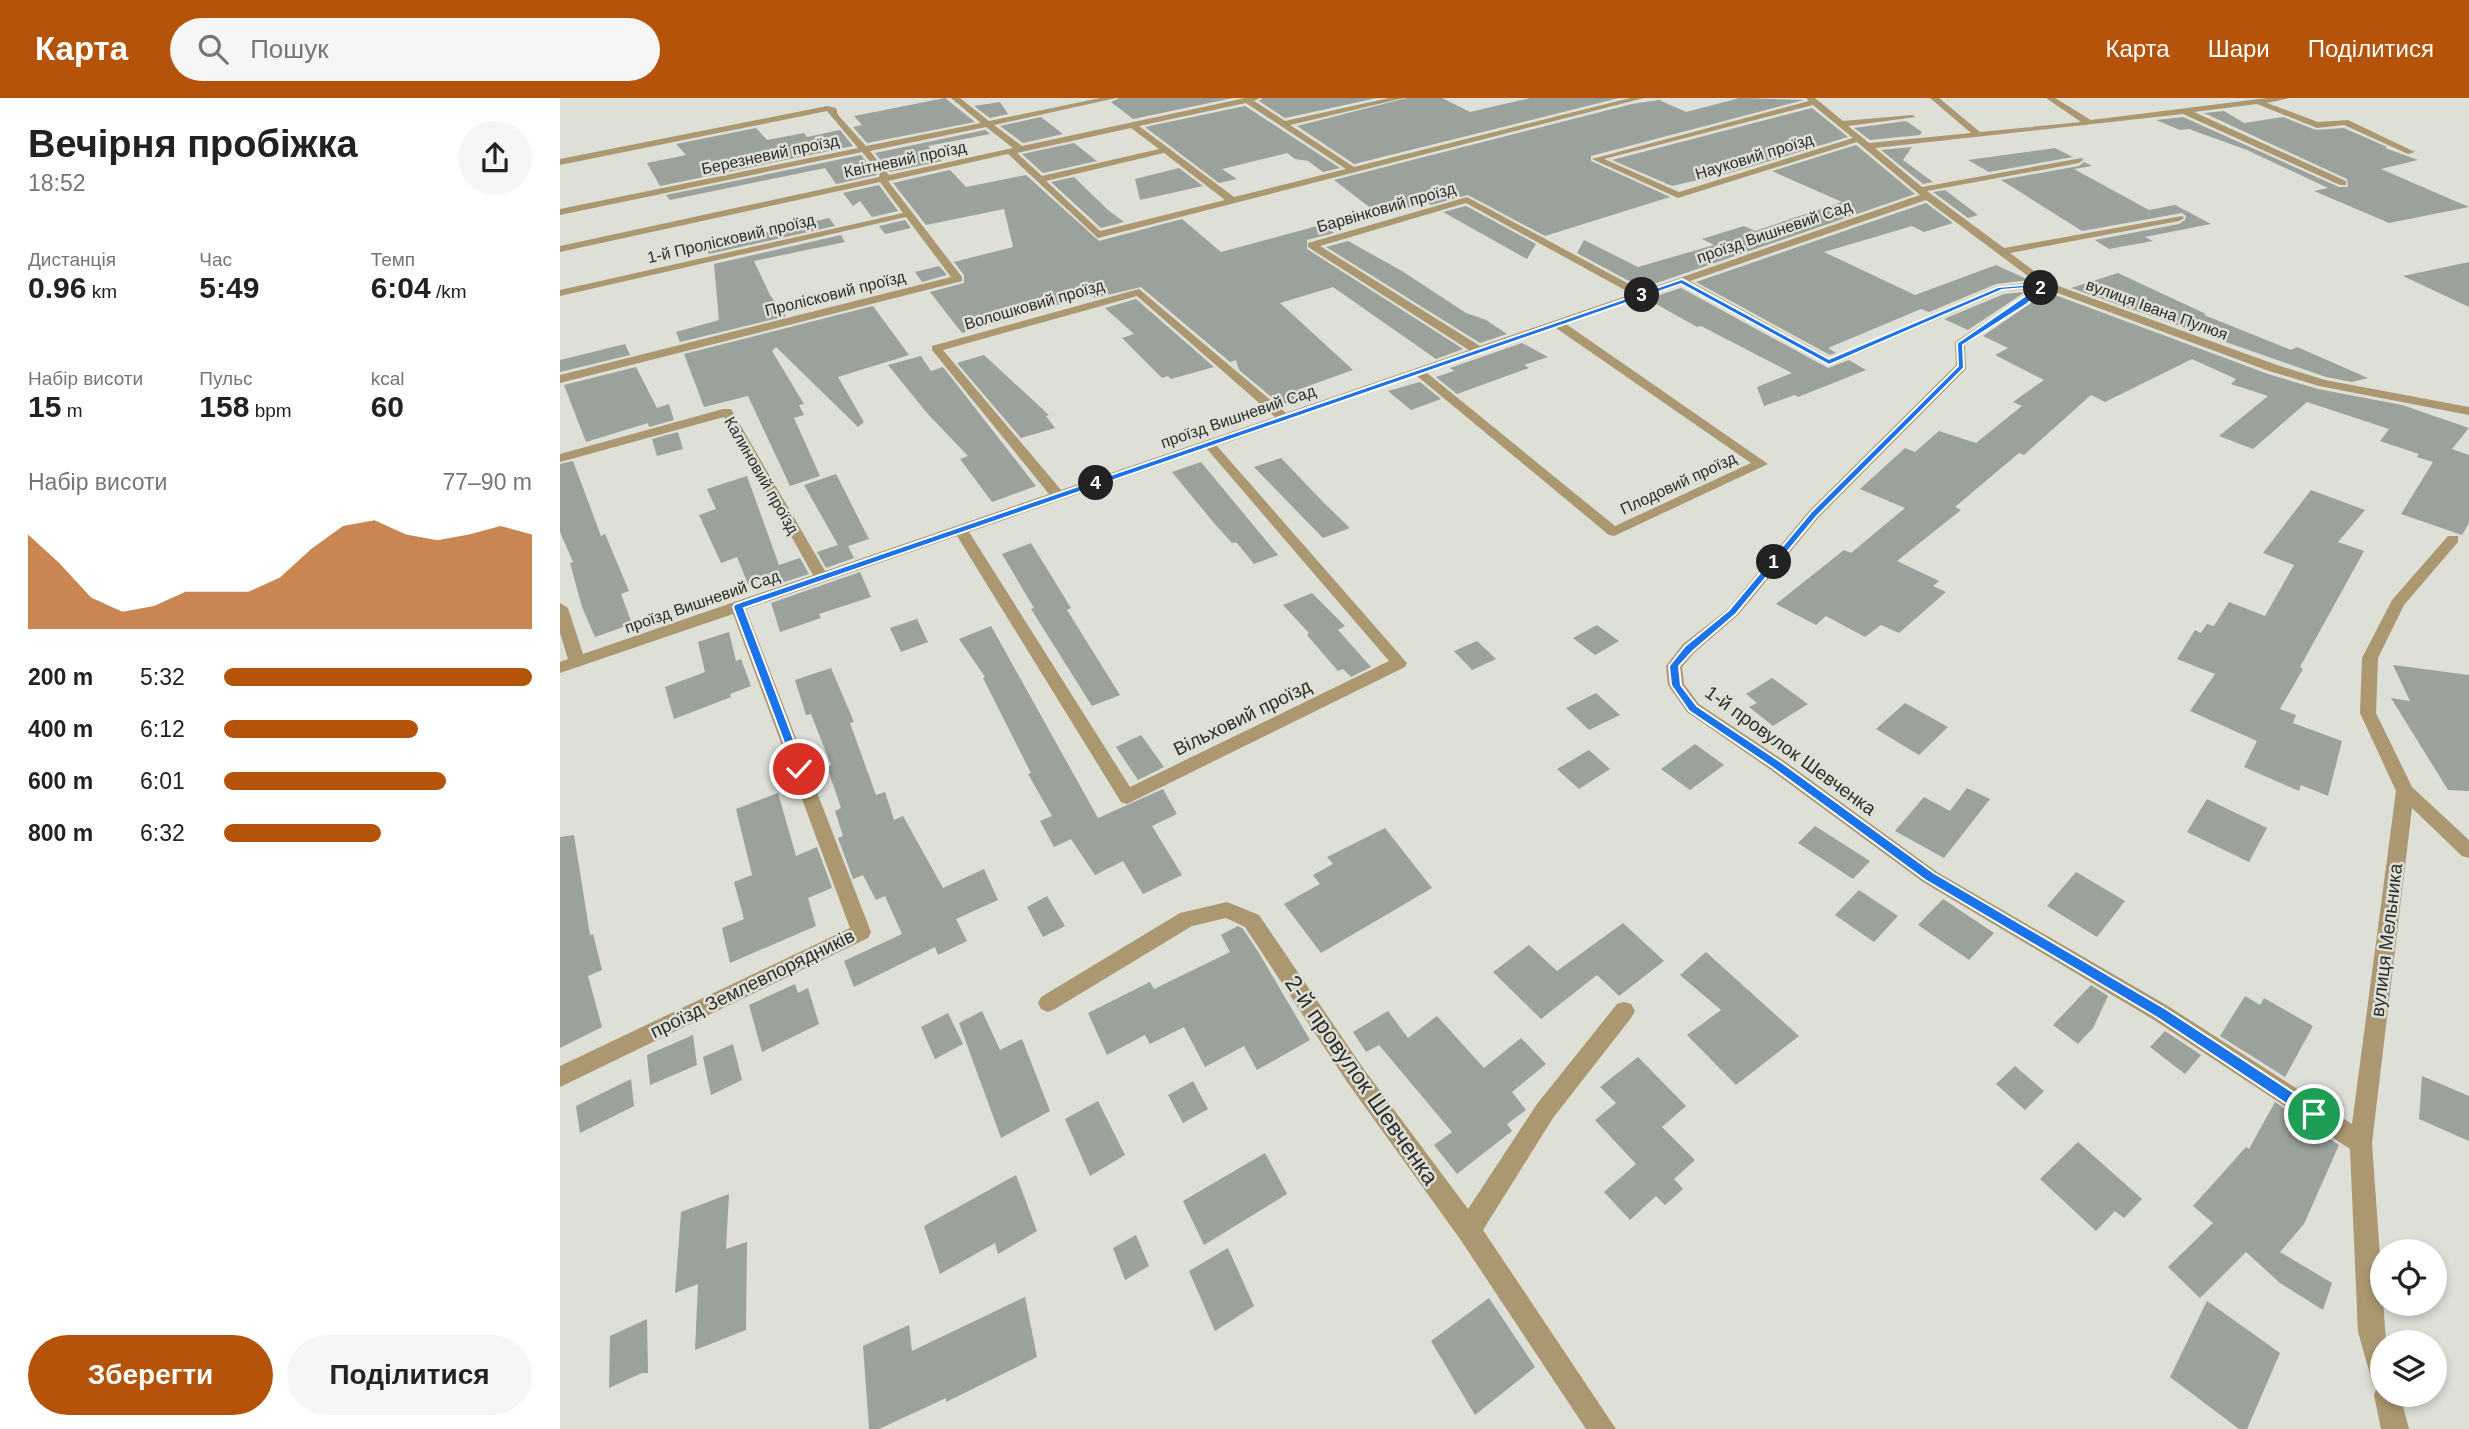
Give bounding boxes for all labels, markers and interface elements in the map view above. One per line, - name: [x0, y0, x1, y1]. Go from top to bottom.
- search box: [170, 18, 660, 81]
- text: Карта: [35, 30, 128, 67]
- icon: search: [194, 30, 232, 68]
- text: Пошук: [250, 34, 329, 64]
- text: Карта: [2105, 35, 2170, 62]
- text: Шари: [2208, 35, 2270, 62]
- text: Поділитися: [2308, 35, 2434, 62]
- button: share: [458, 121, 532, 195]
- text: Вечірня пробіжка: [28, 123, 358, 165]
- street label: Науковий проїзд: [1693, 130, 1816, 183]
- street label: Березневий проїзд: [700, 131, 841, 177]
- street label: Квітневий проїзд: [842, 138, 968, 181]
- text: 18:52: [28, 170, 86, 196]
- street label: Барвінковий проїзд: [1315, 179, 1458, 235]
- street label: проїзд Вишневий Сад: [1695, 197, 1854, 266]
- street label: 1-й Пролісковий проїзд: [646, 211, 817, 266]
- text: Дистанція: [28, 249, 116, 270]
- text: Час: [199, 249, 232, 270]
- text: Темп: [371, 249, 415, 270]
- street label: Пролісковий проїзд: [763, 268, 908, 319]
- pin: 2: [2024, 270, 2058, 306]
- text: 0.96: [28, 271, 86, 304]
- text: 5:49: [199, 271, 259, 304]
- text: 6:04: [371, 271, 431, 304]
- street label: Волошковий проїзд: [962, 276, 1107, 333]
- street label: вулиця Івана Пулюя: [2084, 276, 2230, 343]
- text: 2: [2035, 277, 2046, 298]
- pin: 3: [1624, 278, 1660, 312]
- text: km: [86, 281, 117, 302]
- text: /km: [431, 281, 467, 302]
- text: 3: [1636, 284, 1647, 305]
- text: Набір висоти: [28, 368, 143, 389]
- text: Пульс: [199, 368, 253, 389]
- text: kcal: [371, 368, 404, 389]
- street label: проїзд Вишневий Сад: [1159, 382, 1318, 451]
- text: 15: [28, 390, 61, 423]
- text: 158: [199, 390, 249, 423]
- text: 60: [371, 390, 404, 423]
- text: m: [61, 400, 82, 421]
- text: bpm: [249, 400, 292, 421]
- street label: Калиновий проїзд: [721, 414, 802, 537]
- street label: Плодовий проїзд: [1618, 449, 1739, 518]
- pin: 4: [1078, 466, 1114, 500]
- text: Набір висоти: [28, 469, 167, 495]
- text: 77–90 m: [442, 469, 532, 495]
- text: 4: [1090, 472, 1101, 493]
- pin: 1: [1756, 545, 1792, 580]
- text: 1: [1768, 551, 1779, 572]
- street label: проїзд Вишневий Сад: [623, 567, 782, 636]
- text: 200 m: [28, 664, 93, 690]
- text: 5:32: [140, 664, 185, 690]
- street label: Вільховий проїзд: [1170, 675, 1314, 760]
- street label: 1-й провулок Шевченка: [1701, 681, 1881, 820]
- text: 400 m: [28, 716, 93, 742]
- text: 6:12: [140, 716, 185, 742]
- pin: [769, 739, 829, 799]
- icon: check: [780, 750, 818, 788]
- text: 600 m: [28, 768, 93, 794]
- text: 6:01: [140, 768, 185, 794]
- text: 800 m: [28, 820, 93, 846]
- text: 6:32: [140, 820, 185, 846]
- street label: вулиця Мельника: [2367, 862, 2406, 1018]
- street label: проїзд Землевпорядників: [647, 925, 858, 1042]
- street label: 2-й провулок Шевченка: [1280, 970, 1444, 1190]
- pin: [2284, 1084, 2344, 1144]
- icon: arrive: [2295, 1095, 2333, 1133]
- map controls: [2370, 1239, 2447, 1407]
- button: locate: [2370, 1239, 2447, 1316]
- button: layers: [2370, 1330, 2447, 1407]
- button: Зберегти: [28, 1335, 273, 1415]
- button: Поділитися: [287, 1335, 532, 1415]

